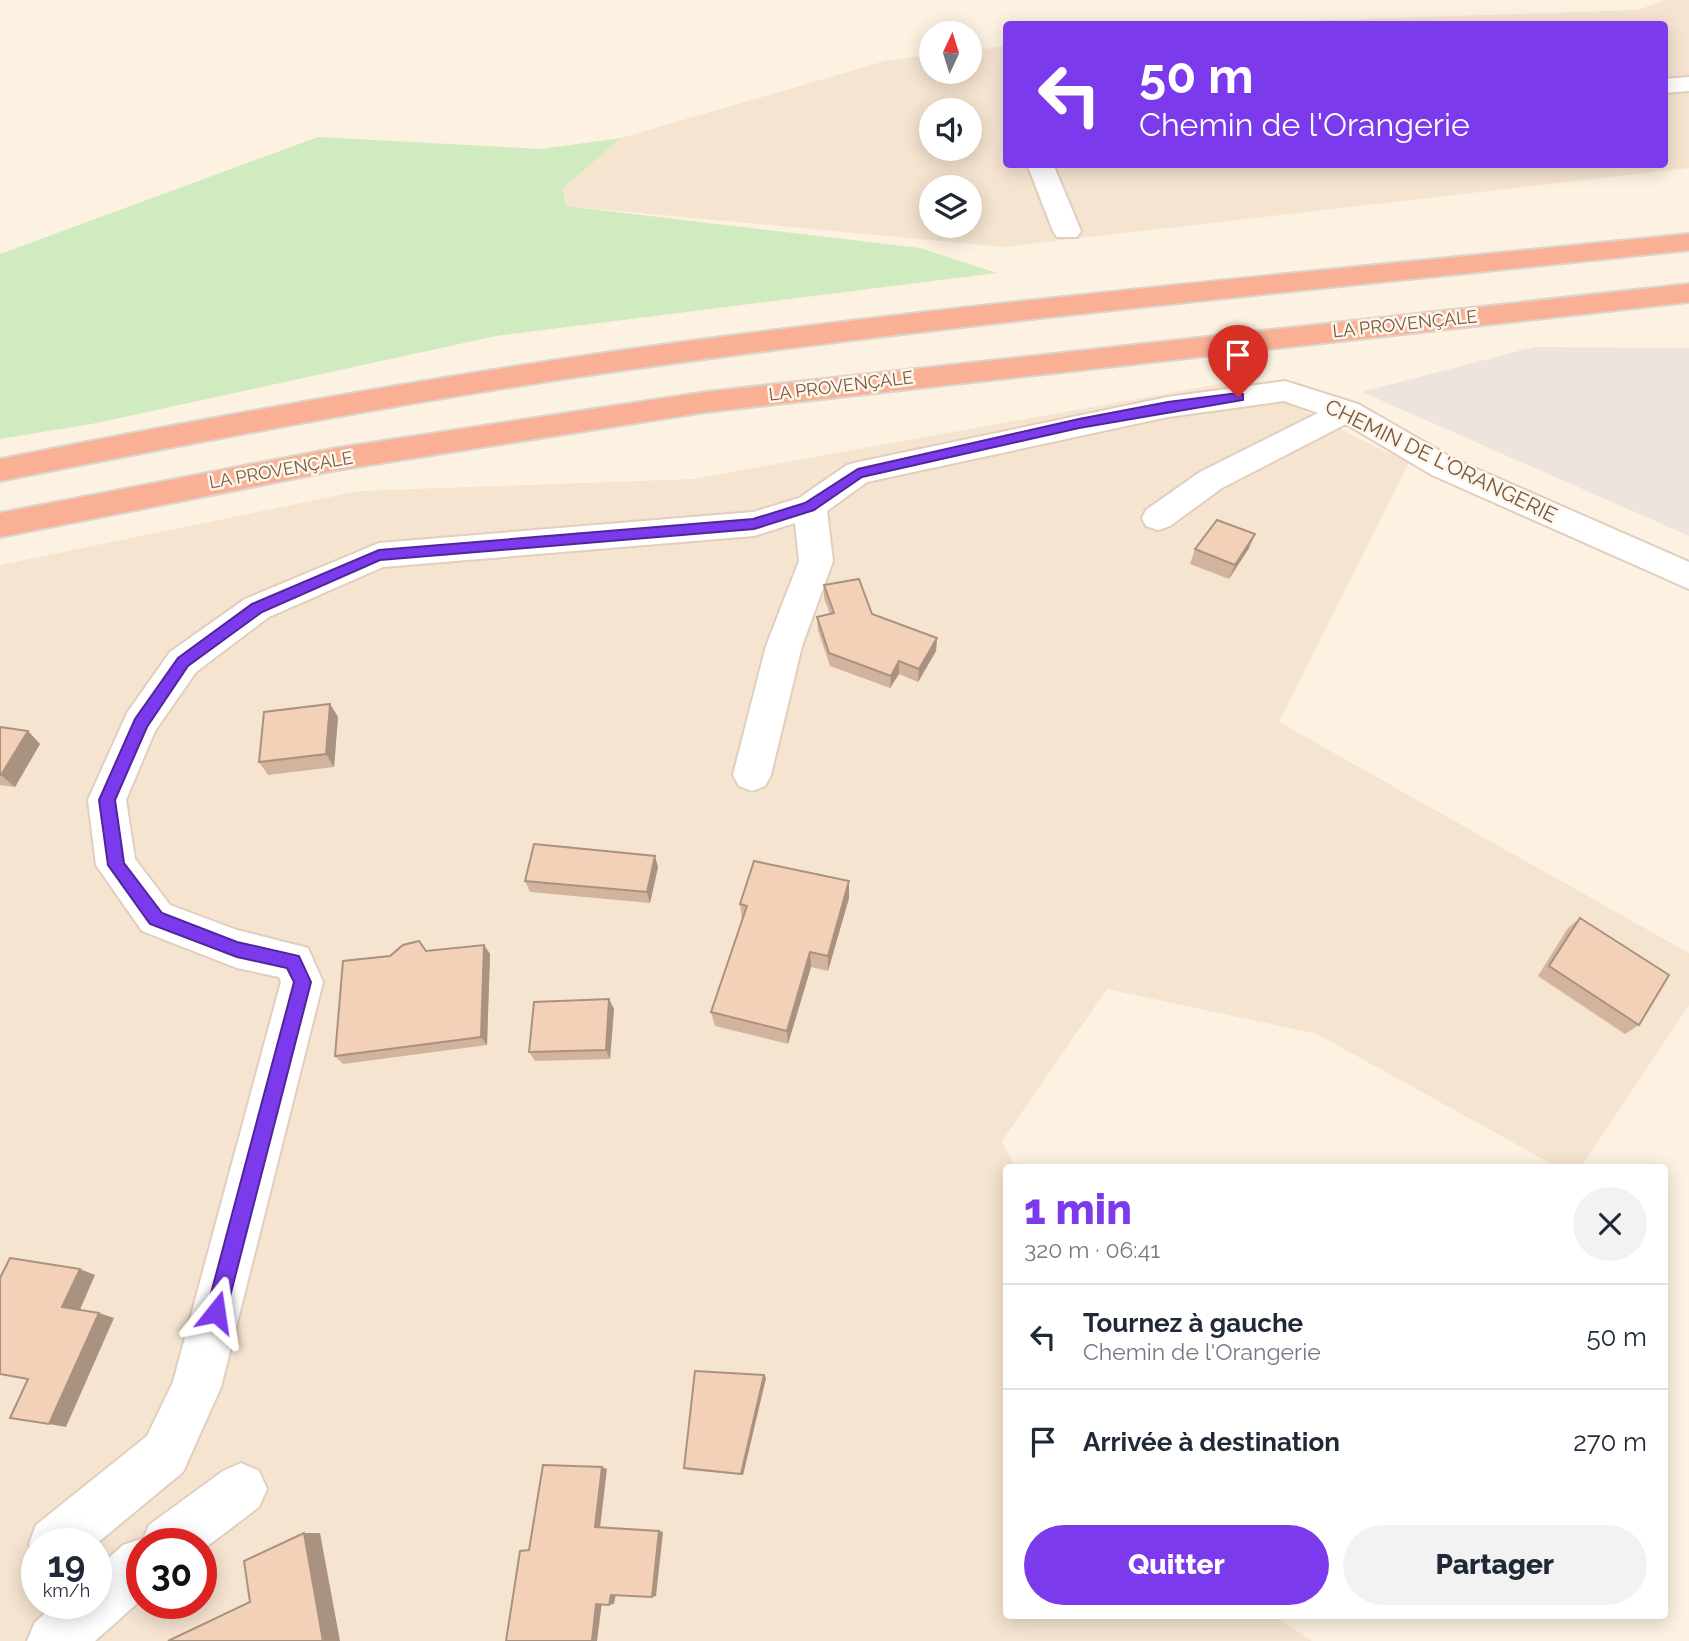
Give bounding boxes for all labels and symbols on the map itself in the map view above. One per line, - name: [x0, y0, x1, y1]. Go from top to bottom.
- north arrow: [919, 21, 982, 84]
- street label: LA PROVENÇALE: [1331, 305, 1478, 342]
- pin: [1208, 325, 1268, 397]
- street label: LA PROVENÇALE: [767, 366, 914, 405]
- street label: CHEMIN DE L'ORANGERIE: [1321, 393, 1561, 528]
- street label: LA PROVENÇALE: [207, 447, 354, 492]
- position arrow: [179, 1275, 253, 1349]
- speed limit sign: 30: [126, 1528, 217, 1619]

